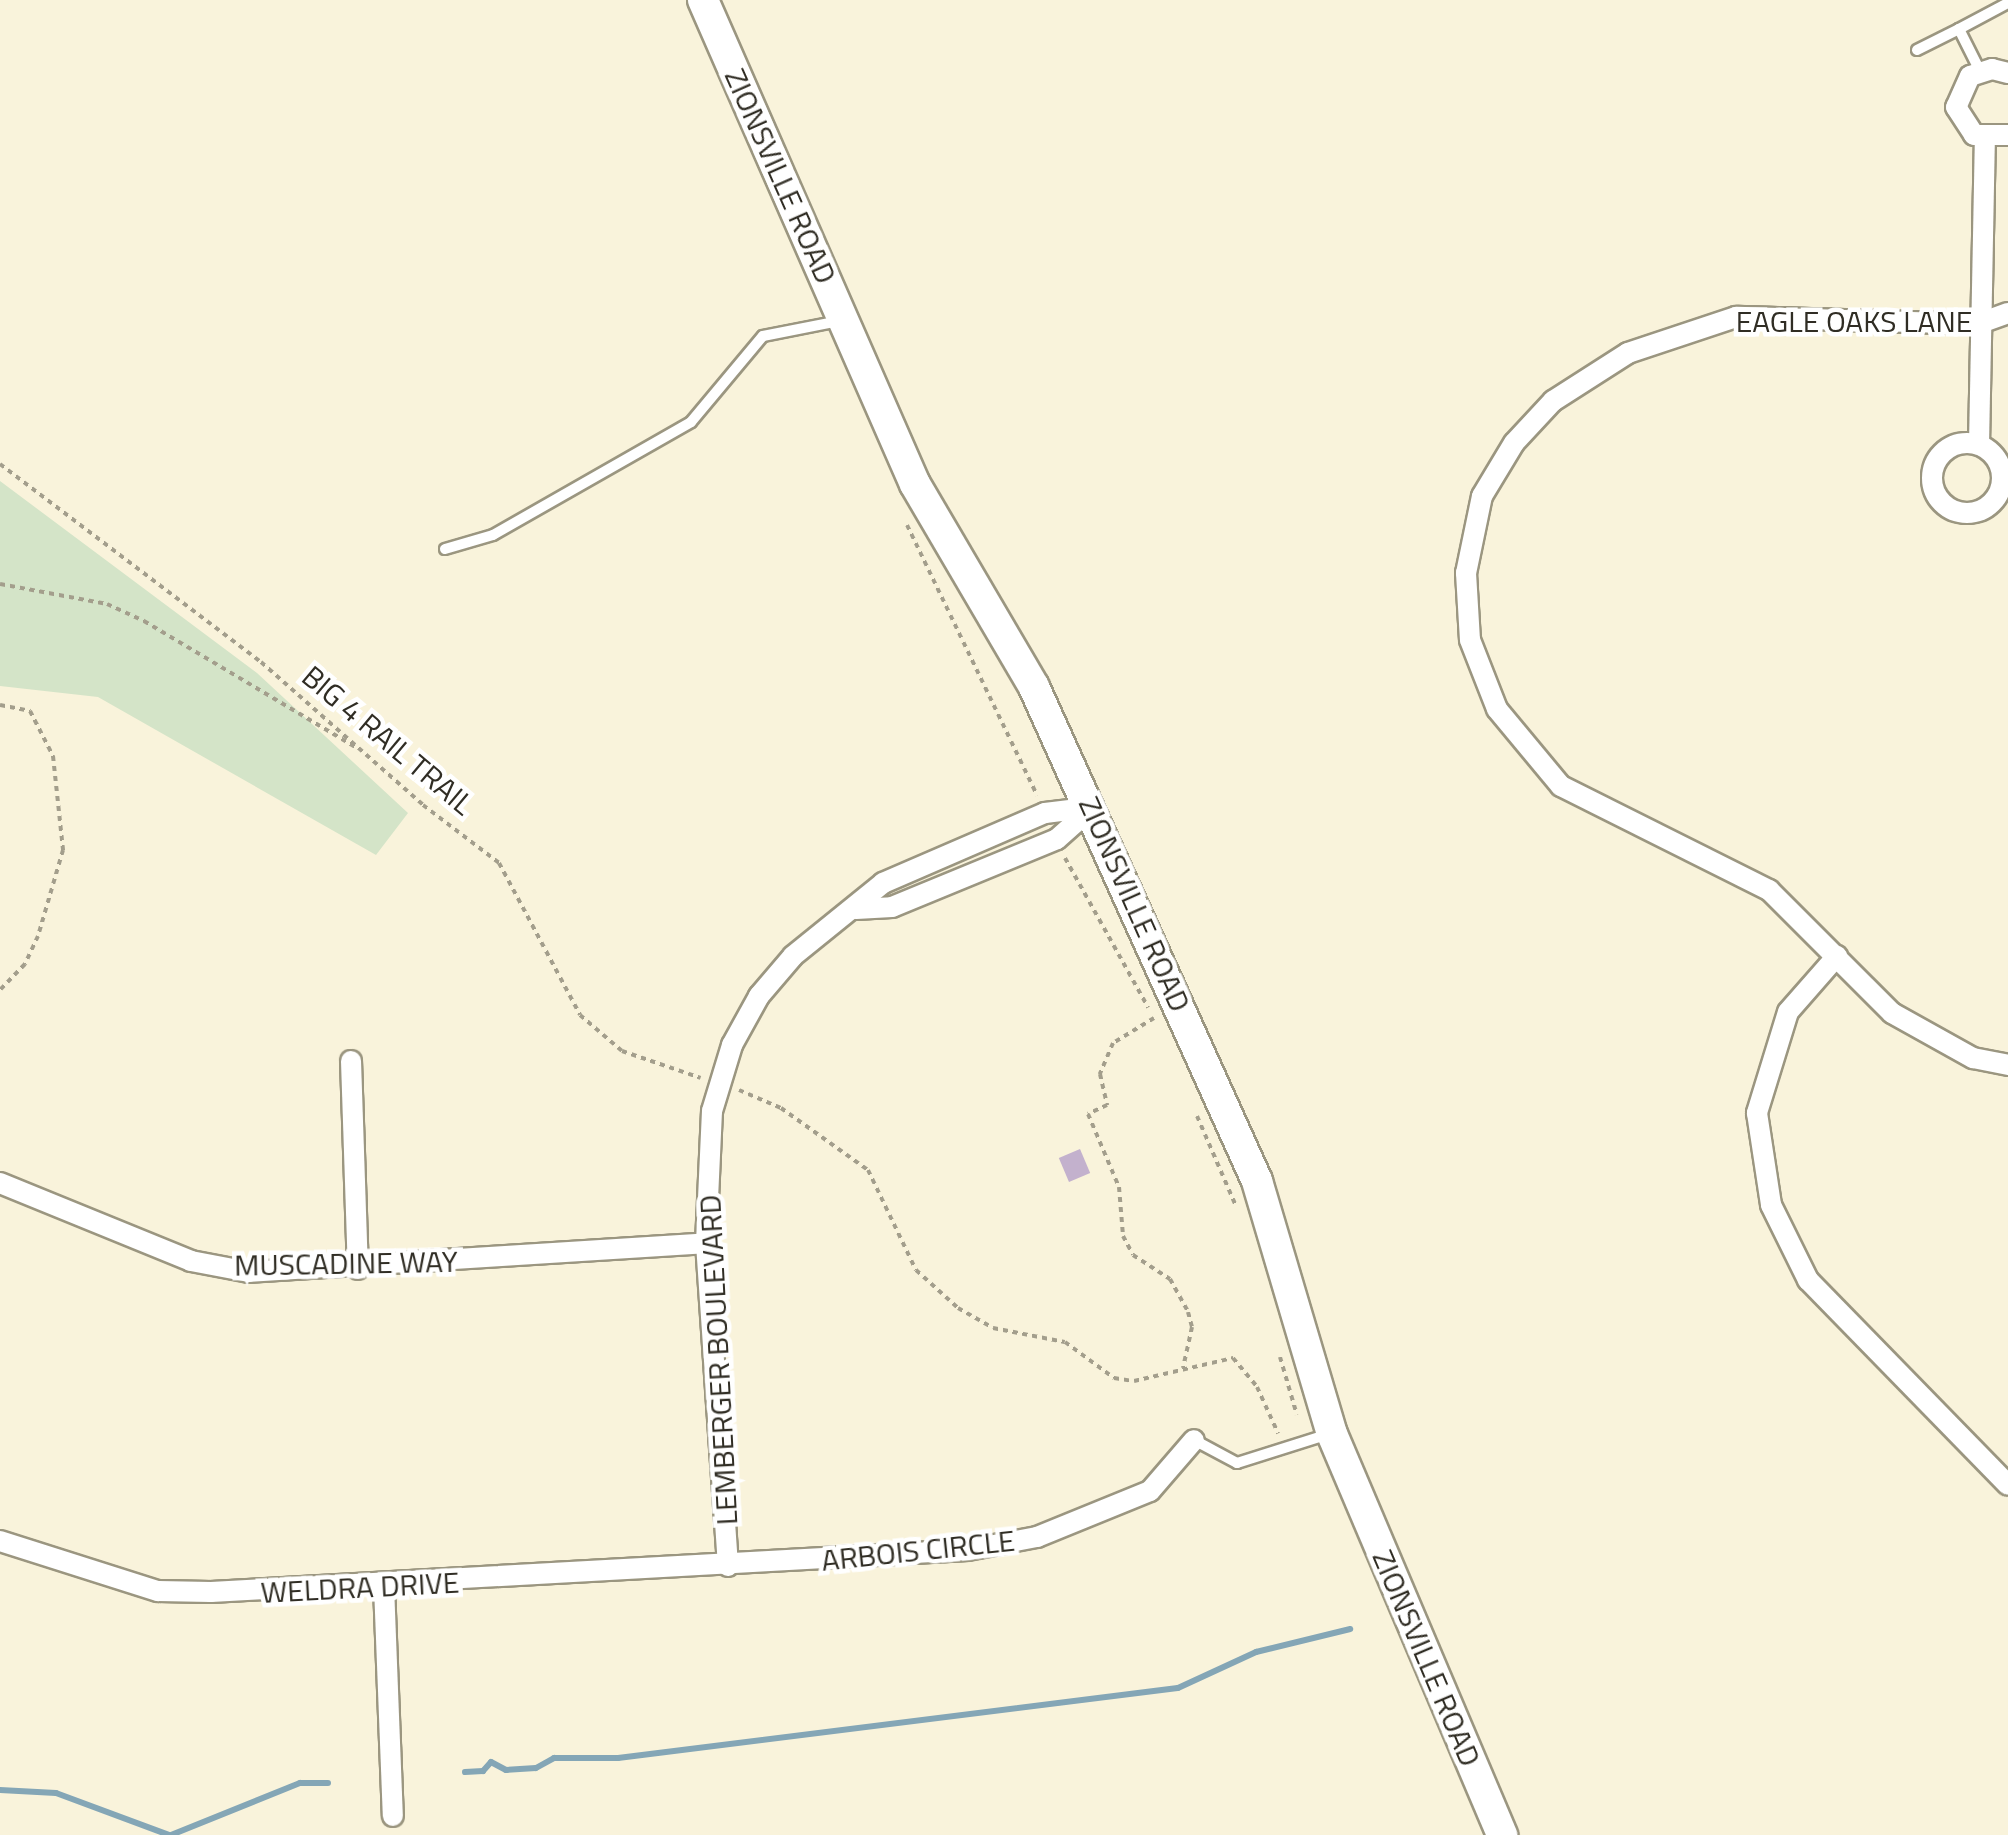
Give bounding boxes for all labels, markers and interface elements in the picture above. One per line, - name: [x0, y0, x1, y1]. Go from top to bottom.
- street label: ZIONSVILLE ROAD: [717, 63, 845, 289]
- street label: EAGLE OAKS LANE: [1736, 303, 1972, 339]
- street label: BIG 4 RAIL TRAIL: [295, 658, 481, 822]
- street label: ZIONSVILLE ROAD: [1071, 791, 1199, 1017]
- street label: LEMBERGER BOULEVARD: [691, 1194, 745, 1526]
- street label: MUSCADINE WAY: [234, 1243, 458, 1283]
- street label: ARBOIS CIRCLE: [819, 1522, 1017, 1578]
- street label: ZIONSVILLE ROAD: [1365, 1544, 1489, 1772]
- street label: WELDRA DRIVE: [260, 1564, 460, 1610]

